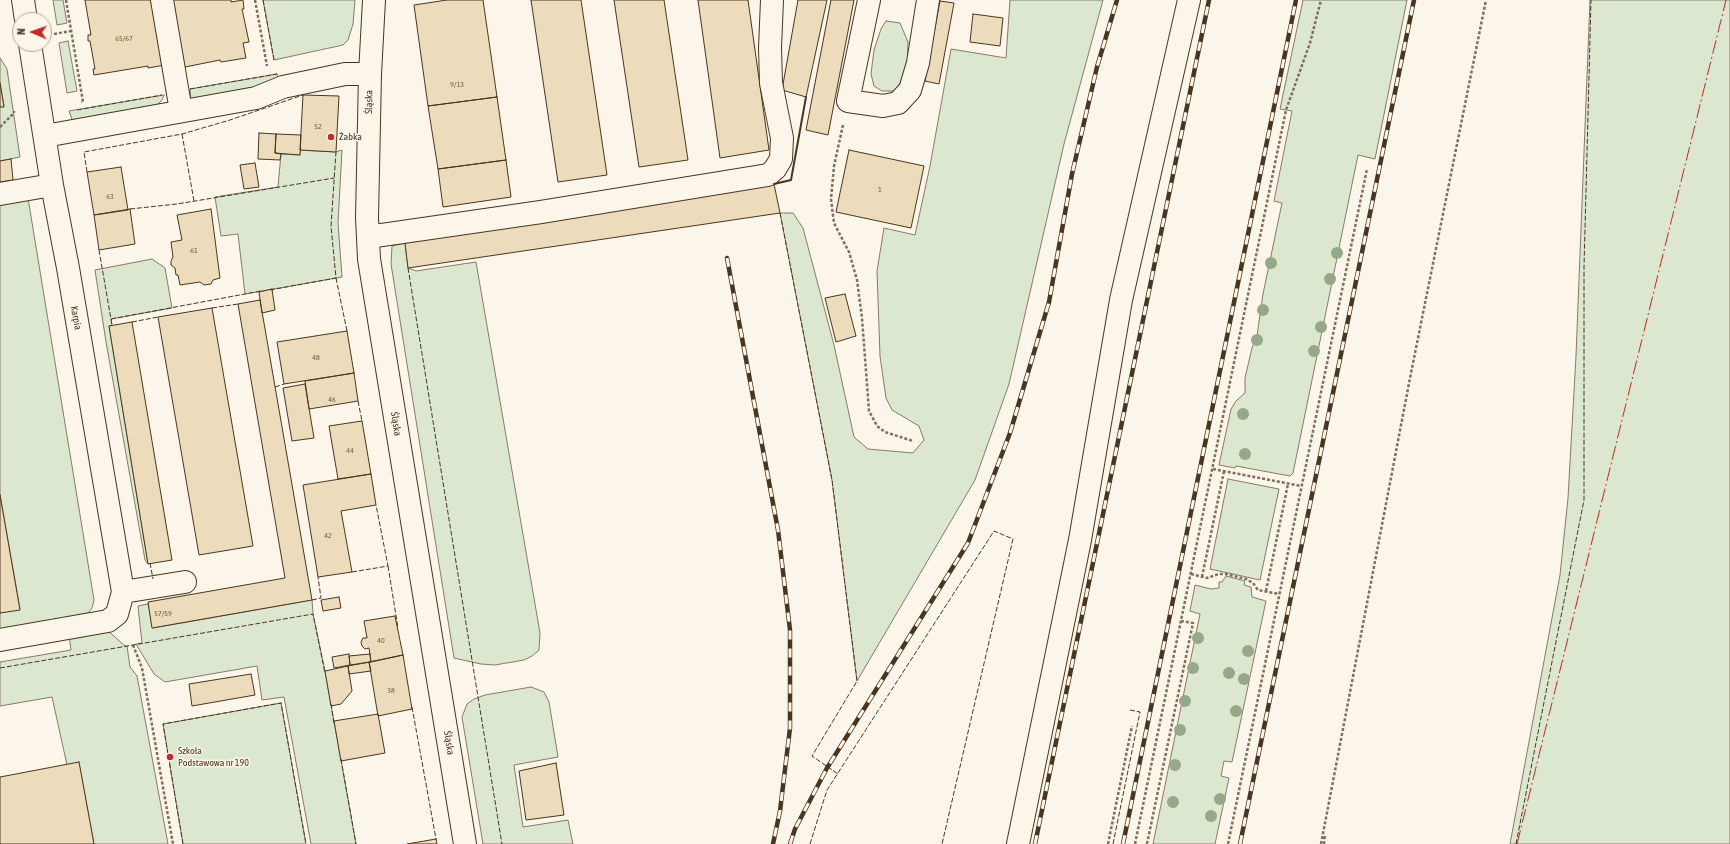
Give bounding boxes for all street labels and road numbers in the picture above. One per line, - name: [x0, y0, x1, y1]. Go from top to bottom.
- street label: Śląska: [363, 90, 375, 114]
- street label: Karpia: [68, 305, 84, 331]
- street label: Śląska: [388, 411, 404, 437]
- street label: Śląska: [441, 730, 457, 756]

